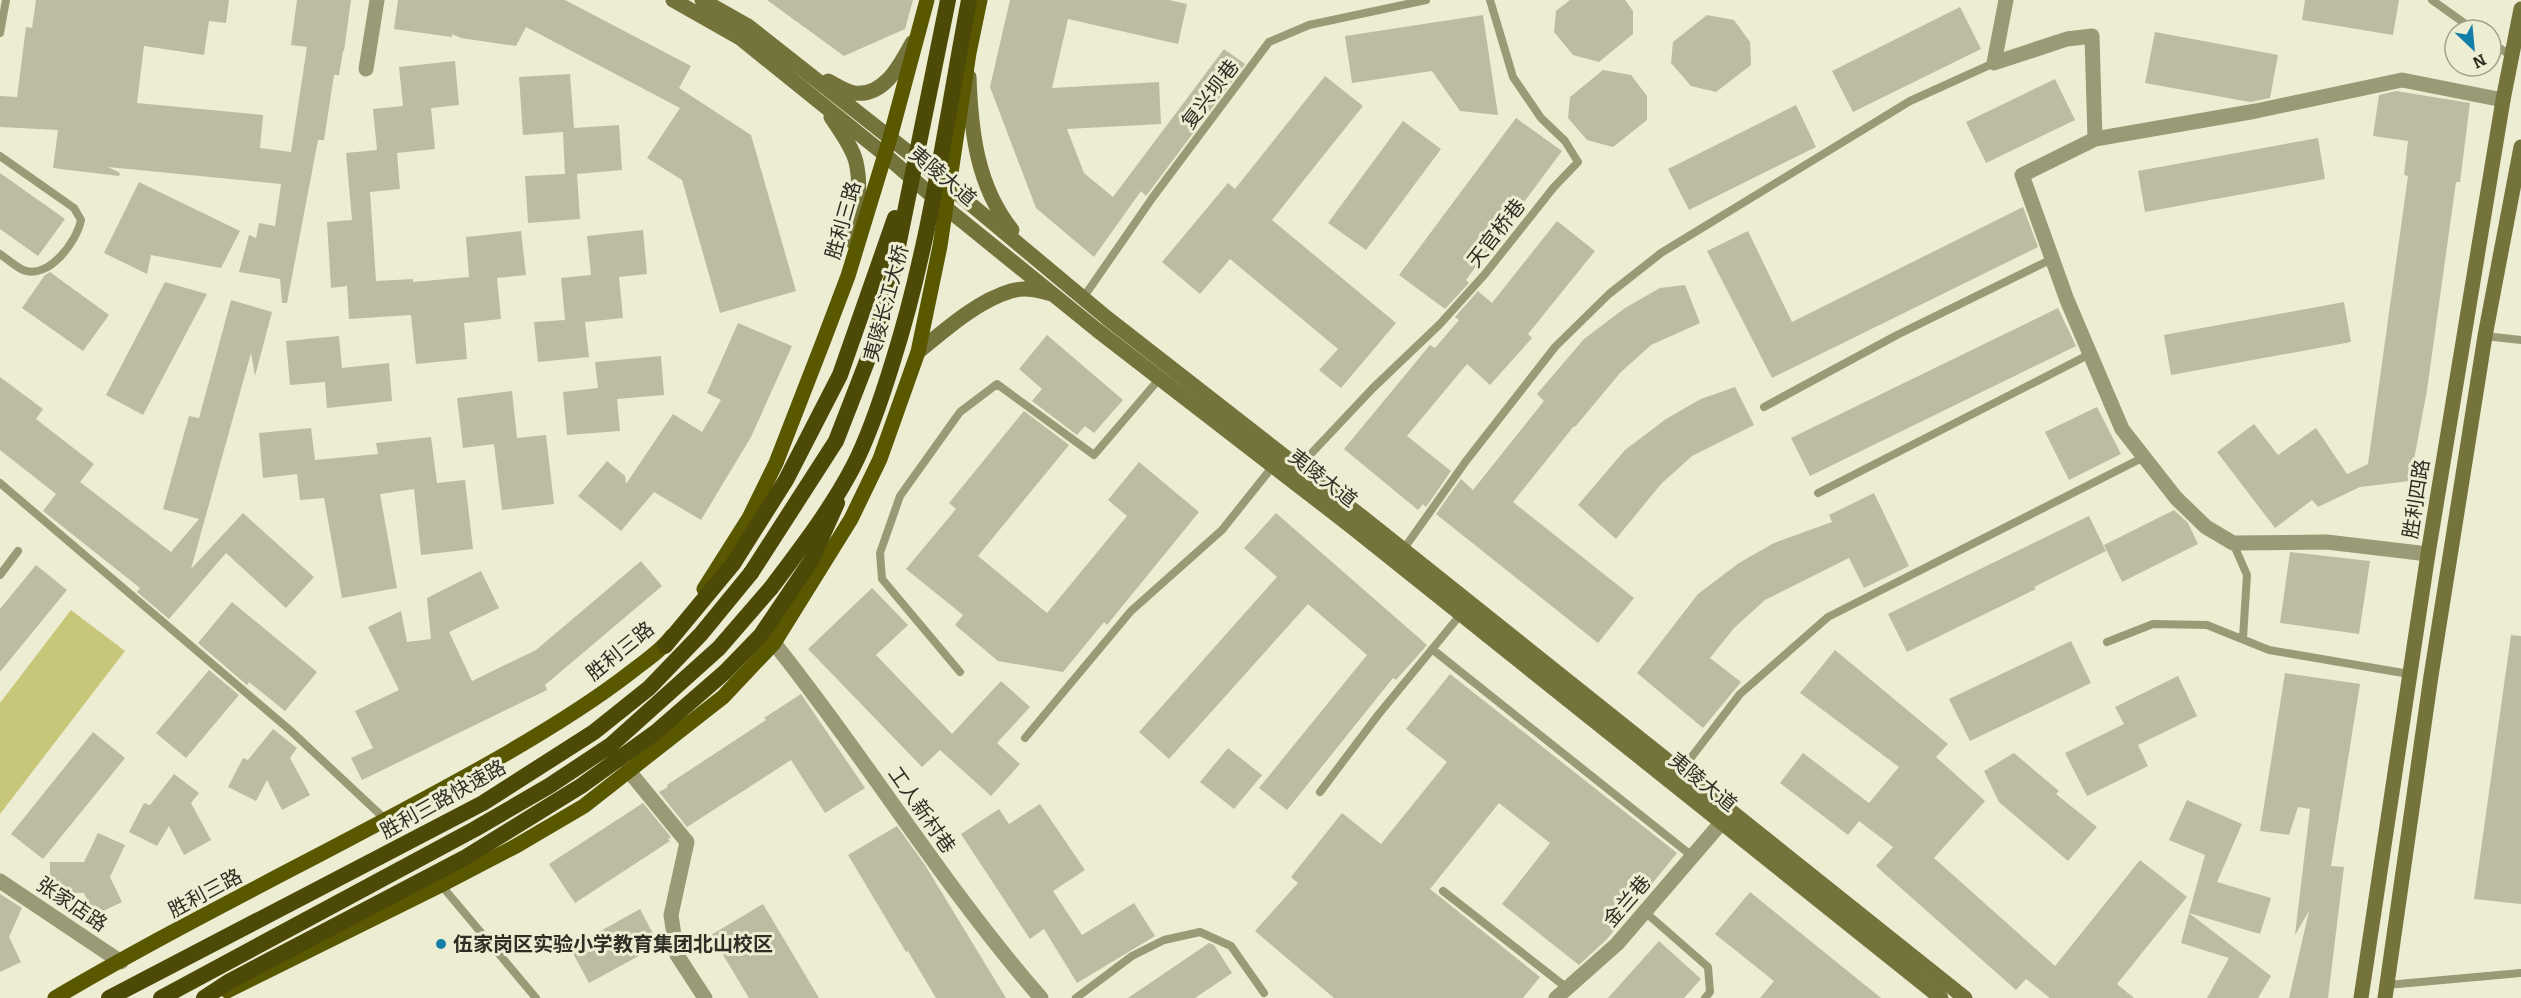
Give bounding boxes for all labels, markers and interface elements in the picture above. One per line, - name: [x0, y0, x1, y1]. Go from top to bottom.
- north arrow: [2443, 18, 2503, 78]
- text: N: [2470, 50, 2489, 72]
- street label: 复兴坝巷: [1176, 55, 1244, 133]
- street label: 夷陵大道: [905, 141, 981, 211]
- street label: 胜利三路: [820, 178, 866, 262]
- street label: 天官桥巷: [1462, 194, 1530, 272]
- street label: 夷陵长江大桥: [859, 242, 913, 364]
- street label: 夷陵大道: [1284, 444, 1362, 512]
- street label: 胜利四路: [2398, 458, 2434, 540]
- street label: 胜利三路: [581, 617, 659, 685]
- street label: 夷陵大道: [1664, 748, 1742, 816]
- street label: 胜利三路快速路: [376, 755, 510, 843]
- street label: 工人新村巷: [883, 762, 961, 858]
- street label: 胜利三路: [164, 864, 246, 922]
- street label: 金兰巷: [1598, 870, 1656, 932]
- street label: 张家店路: [32, 872, 112, 936]
- place label: 伍家岗区实验小学教育集团北山校区: [453, 932, 773, 956]
- marker: 伍家岗区实验小学教育集团北山校区: [434, 937, 448, 951]

